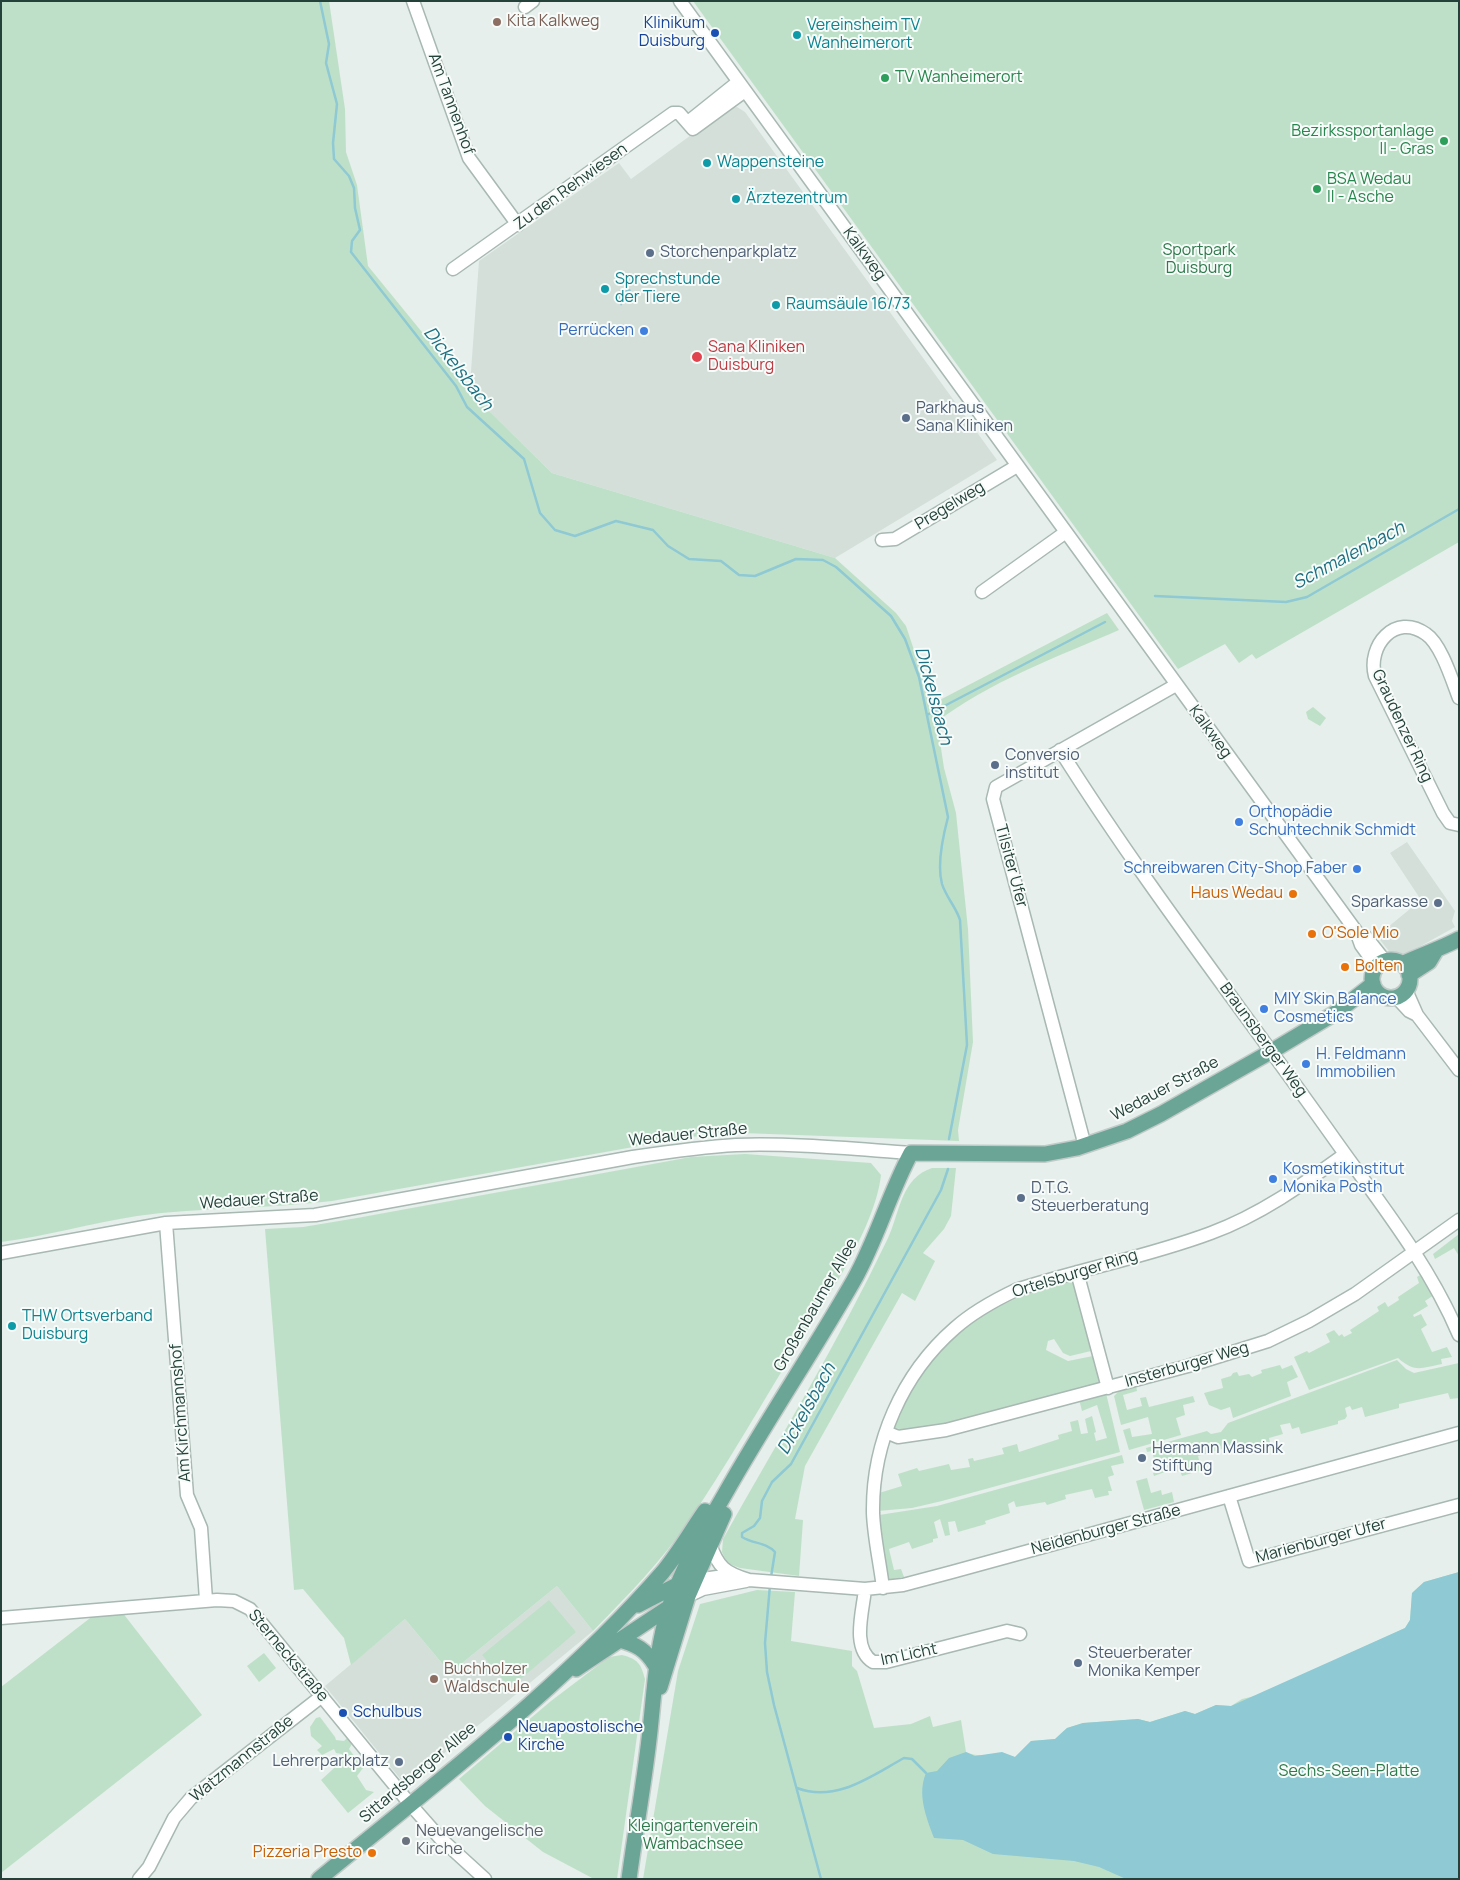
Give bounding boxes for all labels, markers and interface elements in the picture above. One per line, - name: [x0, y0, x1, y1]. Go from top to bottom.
- place label: Kita Kalkweg: [507, 12, 600, 32]
- place label: Klinikum Duisburg: [639, 14, 705, 52]
- marker: Kita Kalkweg: [491, 16, 503, 28]
- place label: Vereinsheim TV Wanheimerort: [807, 16, 920, 54]
- marker: Klinikum Duisburg: [709, 27, 721, 39]
- marker: Vereinsheim TV Wanheimerort: [791, 29, 803, 41]
- street label: Am Tannenhof: [424, 51, 478, 157]
- place label: TV Wanheimerort: [895, 68, 1023, 88]
- marker: TV Wanheimerort: [879, 72, 891, 84]
- place label: Bezirkssportanlage II - Gras: [1291, 122, 1434, 160]
- marker: Bezirkssportanlage II - Gras: [1438, 135, 1450, 147]
- street label: Zu den Rehwiesen: [511, 140, 631, 234]
- place label: Wappensteine: [717, 153, 824, 173]
- marker: Wappensteine: [701, 157, 713, 169]
- place label: BSA Wedau II - Asche: [1327, 170, 1411, 208]
- marker: BSA Wedau II - Asche: [1311, 183, 1323, 195]
- place label: Ärztezentrum: [746, 189, 848, 209]
- marker: Ärztezentrum: [730, 193, 742, 205]
- street label: Kalkweg: [838, 224, 890, 284]
- park label: Sportpark Duisburg: [1162, 241, 1236, 279]
- place label: Storchenparkplatz: [660, 243, 797, 263]
- marker: Storchenparkplatz: [644, 247, 656, 259]
- place label: Sprechstunde der Tiere: [615, 270, 720, 308]
- marker: Sprechstunde der Tiere: [599, 283, 611, 295]
- place label: Raumsäule 16/73: [786, 295, 910, 315]
- marker: Raumsäule 16/73: [770, 299, 782, 311]
- place label: Perrücken: [559, 321, 634, 341]
- water label: Dickelsbach: [419, 323, 497, 415]
- marker: Perrücken: [638, 325, 650, 337]
- place label: Sana Kliniken Duisburg: [708, 338, 805, 376]
- marker: Sana Kliniken Duisburg: [690, 350, 704, 364]
- place label: Parkhaus Sana Kliniken: [916, 399, 1013, 437]
- marker: Parkhaus Sana Kliniken: [900, 412, 912, 424]
- street label: Pregelweg: [912, 478, 988, 534]
- water label: Schmalenbach: [1289, 517, 1409, 595]
- water label: Dickelsbach: [910, 645, 956, 747]
- street label: Graudenzer Ring: [1367, 667, 1437, 785]
- street label: Kalkweg: [1184, 702, 1236, 762]
- place label: Conversio institut: [1005, 746, 1080, 784]
- marker: Conversio institut: [989, 759, 1001, 771]
- place label: Orthopädie Schuhtechnik Schmidt: [1249, 803, 1416, 841]
- marker: Orthopädie Schuhtechnik Schmidt: [1233, 816, 1245, 828]
- street label: Tilsiter Ufer: [991, 822, 1031, 910]
- place label: Schreibwaren City-Shop Faber: [1124, 859, 1347, 879]
- marker: Schreibwaren City-Shop Faber: [1351, 863, 1363, 875]
- place label: Haus Wedau: [1191, 884, 1283, 904]
- marker: Haus Wedau: [1287, 888, 1299, 900]
- place label: Sparkasse: [1351, 893, 1428, 913]
- marker: Sparkasse: [1432, 897, 1444, 909]
- place label: O'Sole Mio: [1322, 924, 1399, 944]
- marker: O'Sole Mio: [1306, 928, 1318, 940]
- place label: Bolten: [1355, 957, 1403, 977]
- marker: Bolten: [1339, 961, 1351, 973]
- street label: Braunsberger Weg: [1215, 979, 1311, 1101]
- place label: M|Y Skin Balance Cosmetics: [1274, 990, 1397, 1028]
- marker: M|Y Skin Balance Cosmetics: [1258, 1003, 1270, 1015]
- place label: H. Feldmann Immobilien: [1316, 1045, 1406, 1083]
- street label: Wedauer Straße: [1108, 1053, 1222, 1125]
- marker: H. Feldmann Immobilien: [1300, 1058, 1312, 1070]
- street label: Wedauer Straße: [628, 1119, 748, 1151]
- place label: Kosmetikinstitut Monika Posth: [1283, 1160, 1405, 1198]
- marker: Kosmetikinstitut Monika Posth: [1267, 1173, 1279, 1185]
- place label: D.T.G. Steuerberatung: [1031, 1179, 1149, 1217]
- street label: Wedauer Straße: [199, 1186, 319, 1214]
- marker: D.T.G. Steuerberatung: [1015, 1192, 1027, 1204]
- street label: Großenbaumer Allee: [770, 1235, 862, 1375]
- street label: Ortelsburger Ring: [1010, 1246, 1140, 1302]
- place label: THW Ortsverband Duisburg: [22, 1307, 153, 1345]
- marker: THW Ortsverband Duisburg: [6, 1320, 18, 1332]
- street label: Insterburger Weg: [1123, 1338, 1251, 1392]
- street label: Am Kirchmannshof: [167, 1343, 195, 1483]
- water label: Dickelsbach: [773, 1360, 841, 1458]
- place label: Hermann Massink Stiftung: [1152, 1439, 1283, 1477]
- marker: Hermann Massink Stiftung: [1136, 1452, 1148, 1464]
- street label: Neidenburger Straße: [1029, 1501, 1183, 1559]
- street label: Marienburger Ufer: [1254, 1514, 1388, 1568]
- street label: Sterneckstraße: [244, 1606, 332, 1706]
- street label: Im Licht: [879, 1640, 939, 1670]
- place label: Steuerberater Monika Kemper: [1088, 1644, 1200, 1682]
- marker: Steuerberater Monika Kemper: [1072, 1657, 1084, 1669]
- place label: Buchholzer Waldschule: [444, 1660, 530, 1698]
- marker: Buchholzer Waldschule: [428, 1673, 440, 1685]
- place label: Schulbus: [353, 1703, 422, 1723]
- marker: Schulbus: [337, 1707, 349, 1719]
- street label: Watzmannstraße: [186, 1711, 298, 1807]
- place label: Neuapostolische Kirche: [518, 1718, 643, 1756]
- street label: Sittardsberger Allee: [356, 1719, 480, 1827]
- marker: Neuapostolische Kirche: [502, 1731, 514, 1743]
- place label: Lehrerparkplatz: [272, 1752, 389, 1772]
- marker: Lehrerparkplatz: [393, 1756, 405, 1768]
- park label: Sechs-Seen-Platte: [1279, 1762, 1419, 1782]
- park label: Kleingartenverein Wambachsee: [628, 1817, 758, 1855]
- place label: Neuevangelische Kirche: [416, 1822, 543, 1860]
- marker: Neuevangelische Kirche: [400, 1835, 412, 1847]
- place label: Pizzeria Presto: [253, 1843, 362, 1863]
- marker: Pizzeria Presto: [366, 1847, 378, 1859]

